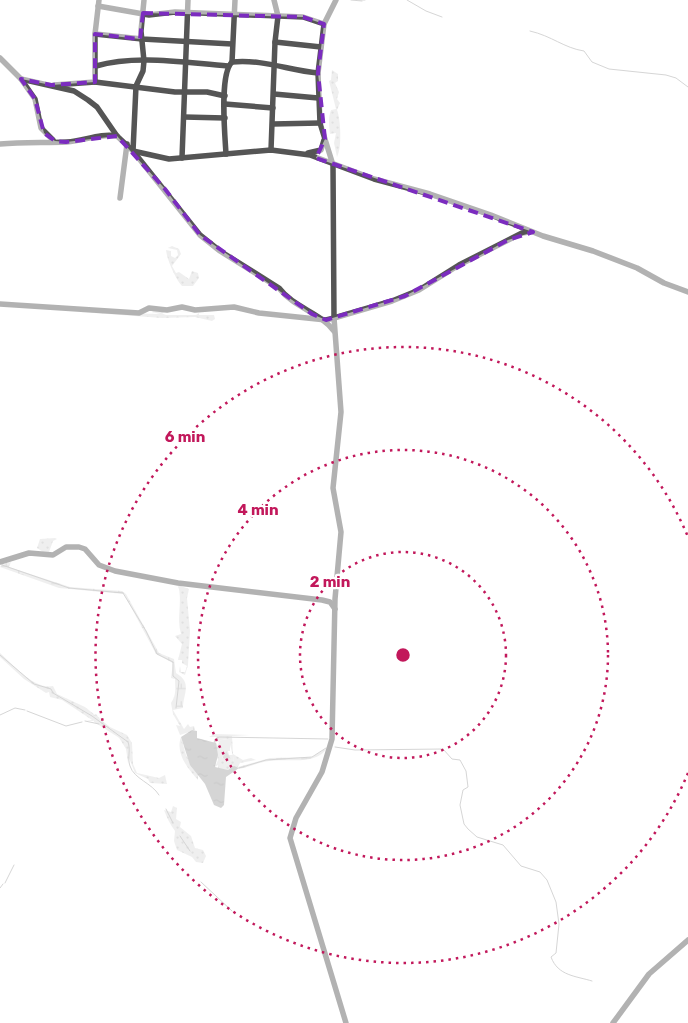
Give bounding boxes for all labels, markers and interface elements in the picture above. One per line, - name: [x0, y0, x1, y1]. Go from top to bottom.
- text: 6 min: [165, 428, 205, 446]
- text: 4 min: [237, 501, 279, 519]
- text: 2 min: [310, 573, 350, 591]
- centre of rings: [394, 646, 412, 664]

